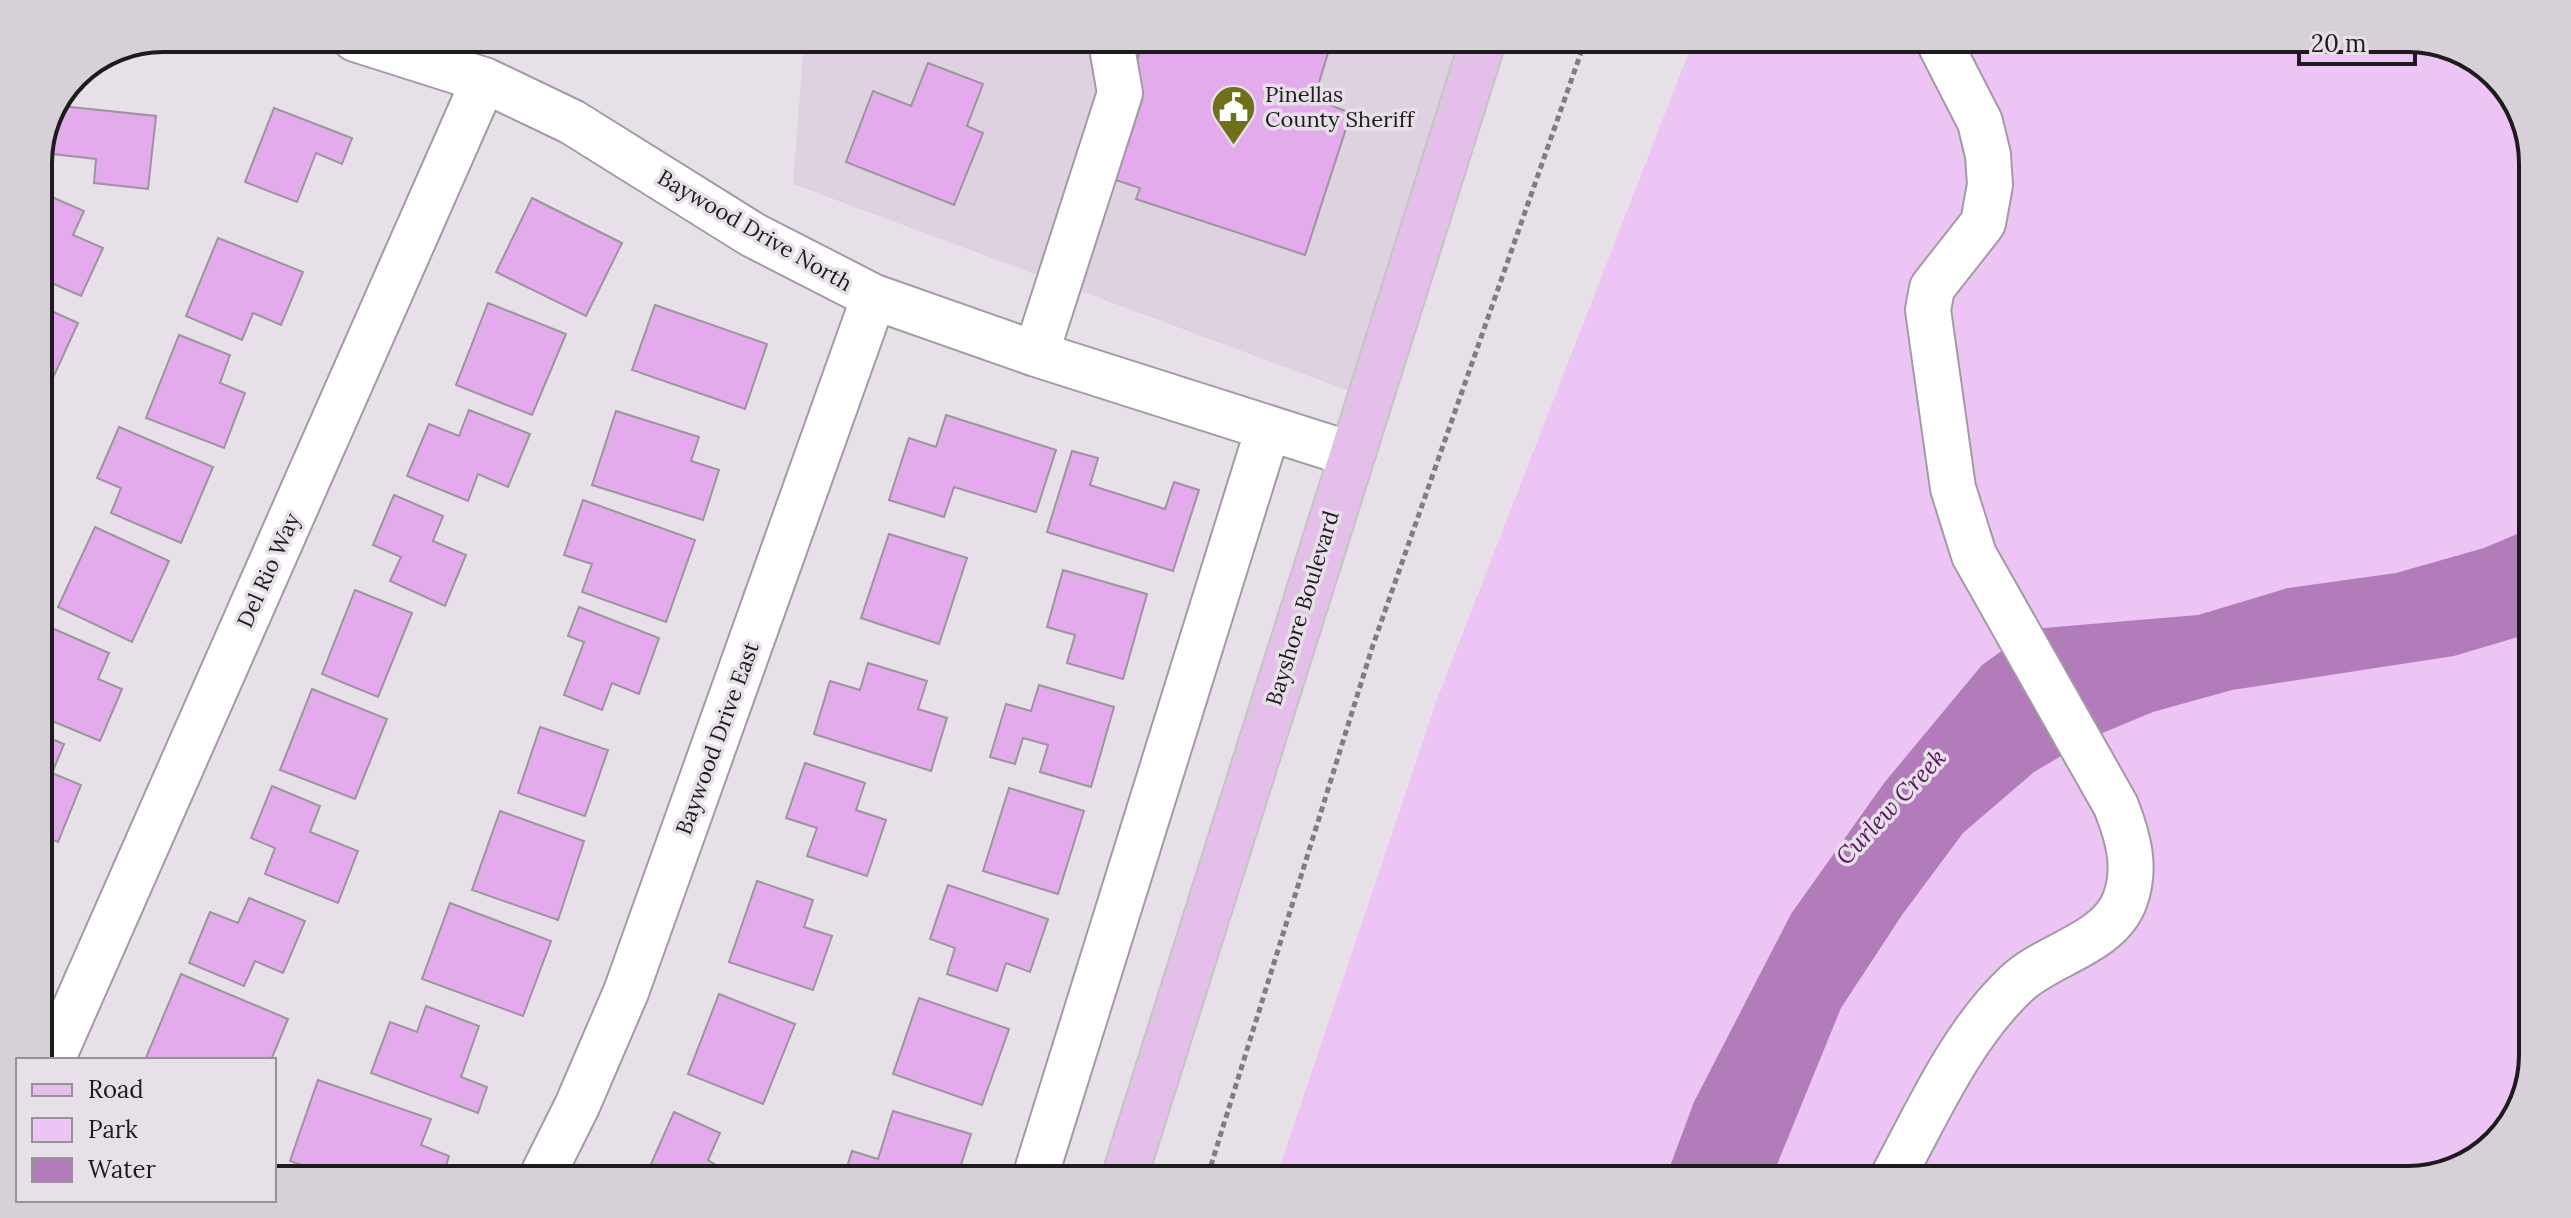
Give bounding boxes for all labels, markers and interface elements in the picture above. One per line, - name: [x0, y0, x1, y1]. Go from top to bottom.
- scale bar: [2299, 16, 2415, 66]
- text: 20 m: [2311, 28, 2367, 59]
- place label: Pinellas County Sheriff: [1265, 80, 1415, 133]
- public building icon: Pinellas County Sheriff: [1210, 83, 1258, 146]
- street label: Baywood Drive North: [653, 163, 857, 297]
- street label: Bayshore Boulevard: [1259, 507, 1345, 709]
- street label: Del Rio Way: [230, 508, 306, 632]
- street label: Baywood Drive East: [669, 637, 765, 838]
- water label: Curlew Creek: [1829, 742, 1952, 871]
- legend: [16, 1058, 276, 1202]
- text: Road: [88, 1074, 144, 1105]
- text: Park: [88, 1114, 138, 1145]
- text: Water: [88, 1154, 156, 1185]

